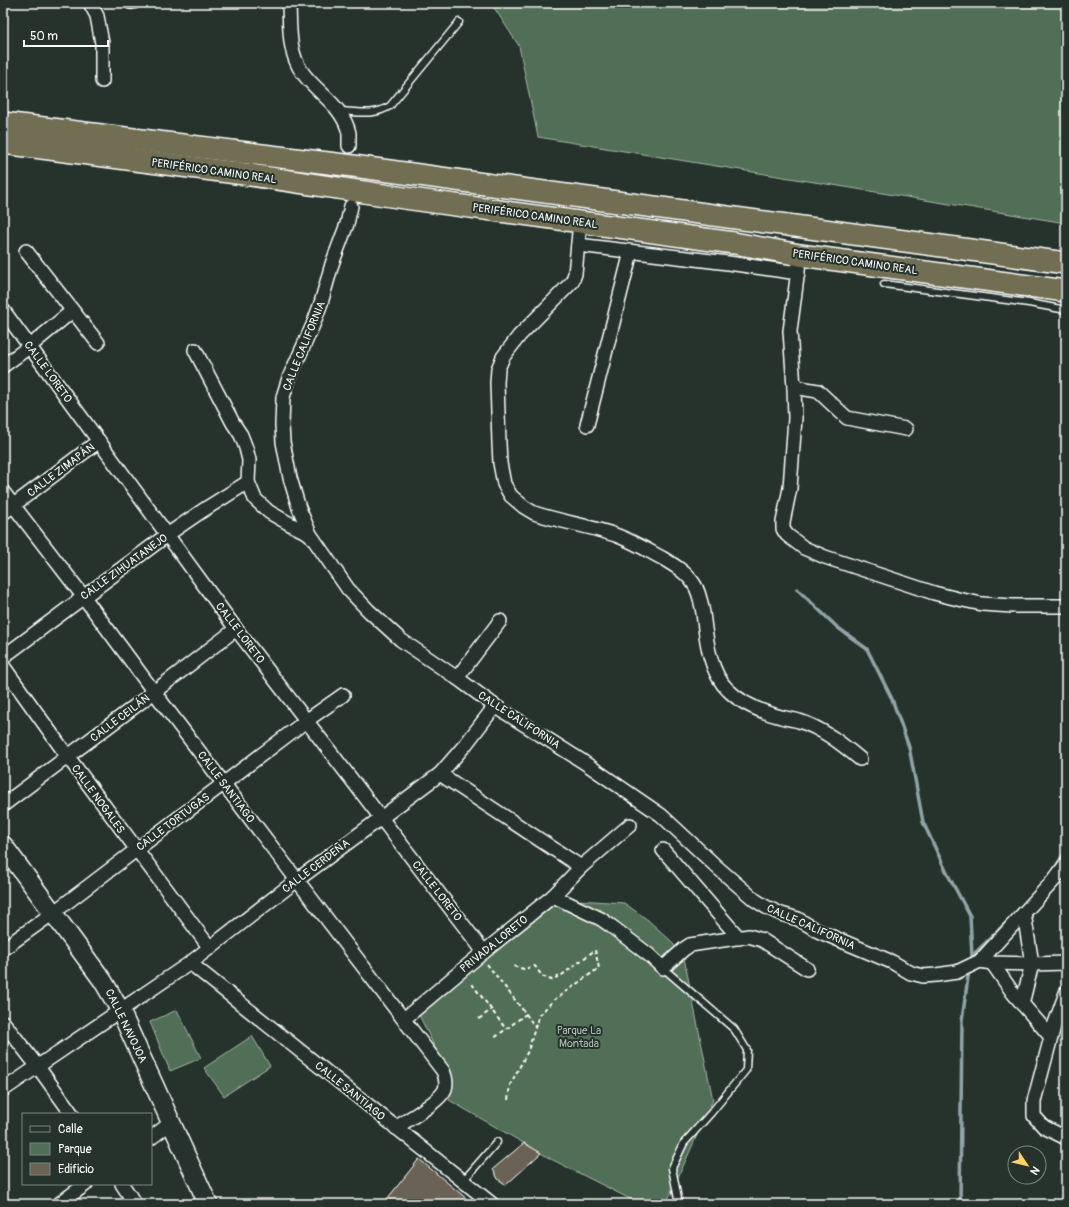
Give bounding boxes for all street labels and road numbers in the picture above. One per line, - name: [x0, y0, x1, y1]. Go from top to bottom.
- street label: PERIFÉRICO CAMINO REAL: [150, 156, 278, 186]
- street label: PERIFÉRICO CAMINO REAL: [471, 201, 599, 231]
- street label: PERIFÉRICO CAMINO REAL: [791, 247, 919, 277]
- street label: CALLE CALIFORNIA: [280, 299, 328, 393]
- street label: CALLE LORETO: [21, 339, 75, 405]
- street label: CALLE ZIMAPÁN: [25, 440, 97, 500]
- street label: CALLE ZIHUATANEJO: [78, 531, 170, 603]
- street label: CALLE LORETO: [213, 600, 267, 666]
- street label: CALLE CALIFORNIA: [475, 689, 563, 751]
- street label: CALLE CEILÁN: [88, 691, 152, 745]
- street label: CALLE SANTIAGO: [195, 749, 257, 825]
- street label: CALLE NOGALES: [69, 762, 127, 836]
- street label: CALLE TORTUGAS: [134, 790, 212, 854]
- street label: CALLE CERDEÑA: [280, 836, 352, 896]
- street label: CALLE LORETO: [409, 858, 465, 924]
- street label: CALLE CALIFORNIA: [765, 902, 857, 952]
- street label: PRIVADA LORETO: [458, 913, 530, 975]
- street label: CALLE NAVOJOA: [102, 987, 150, 1065]
- street label: CALLE SANTIAGO: [312, 1059, 388, 1123]

